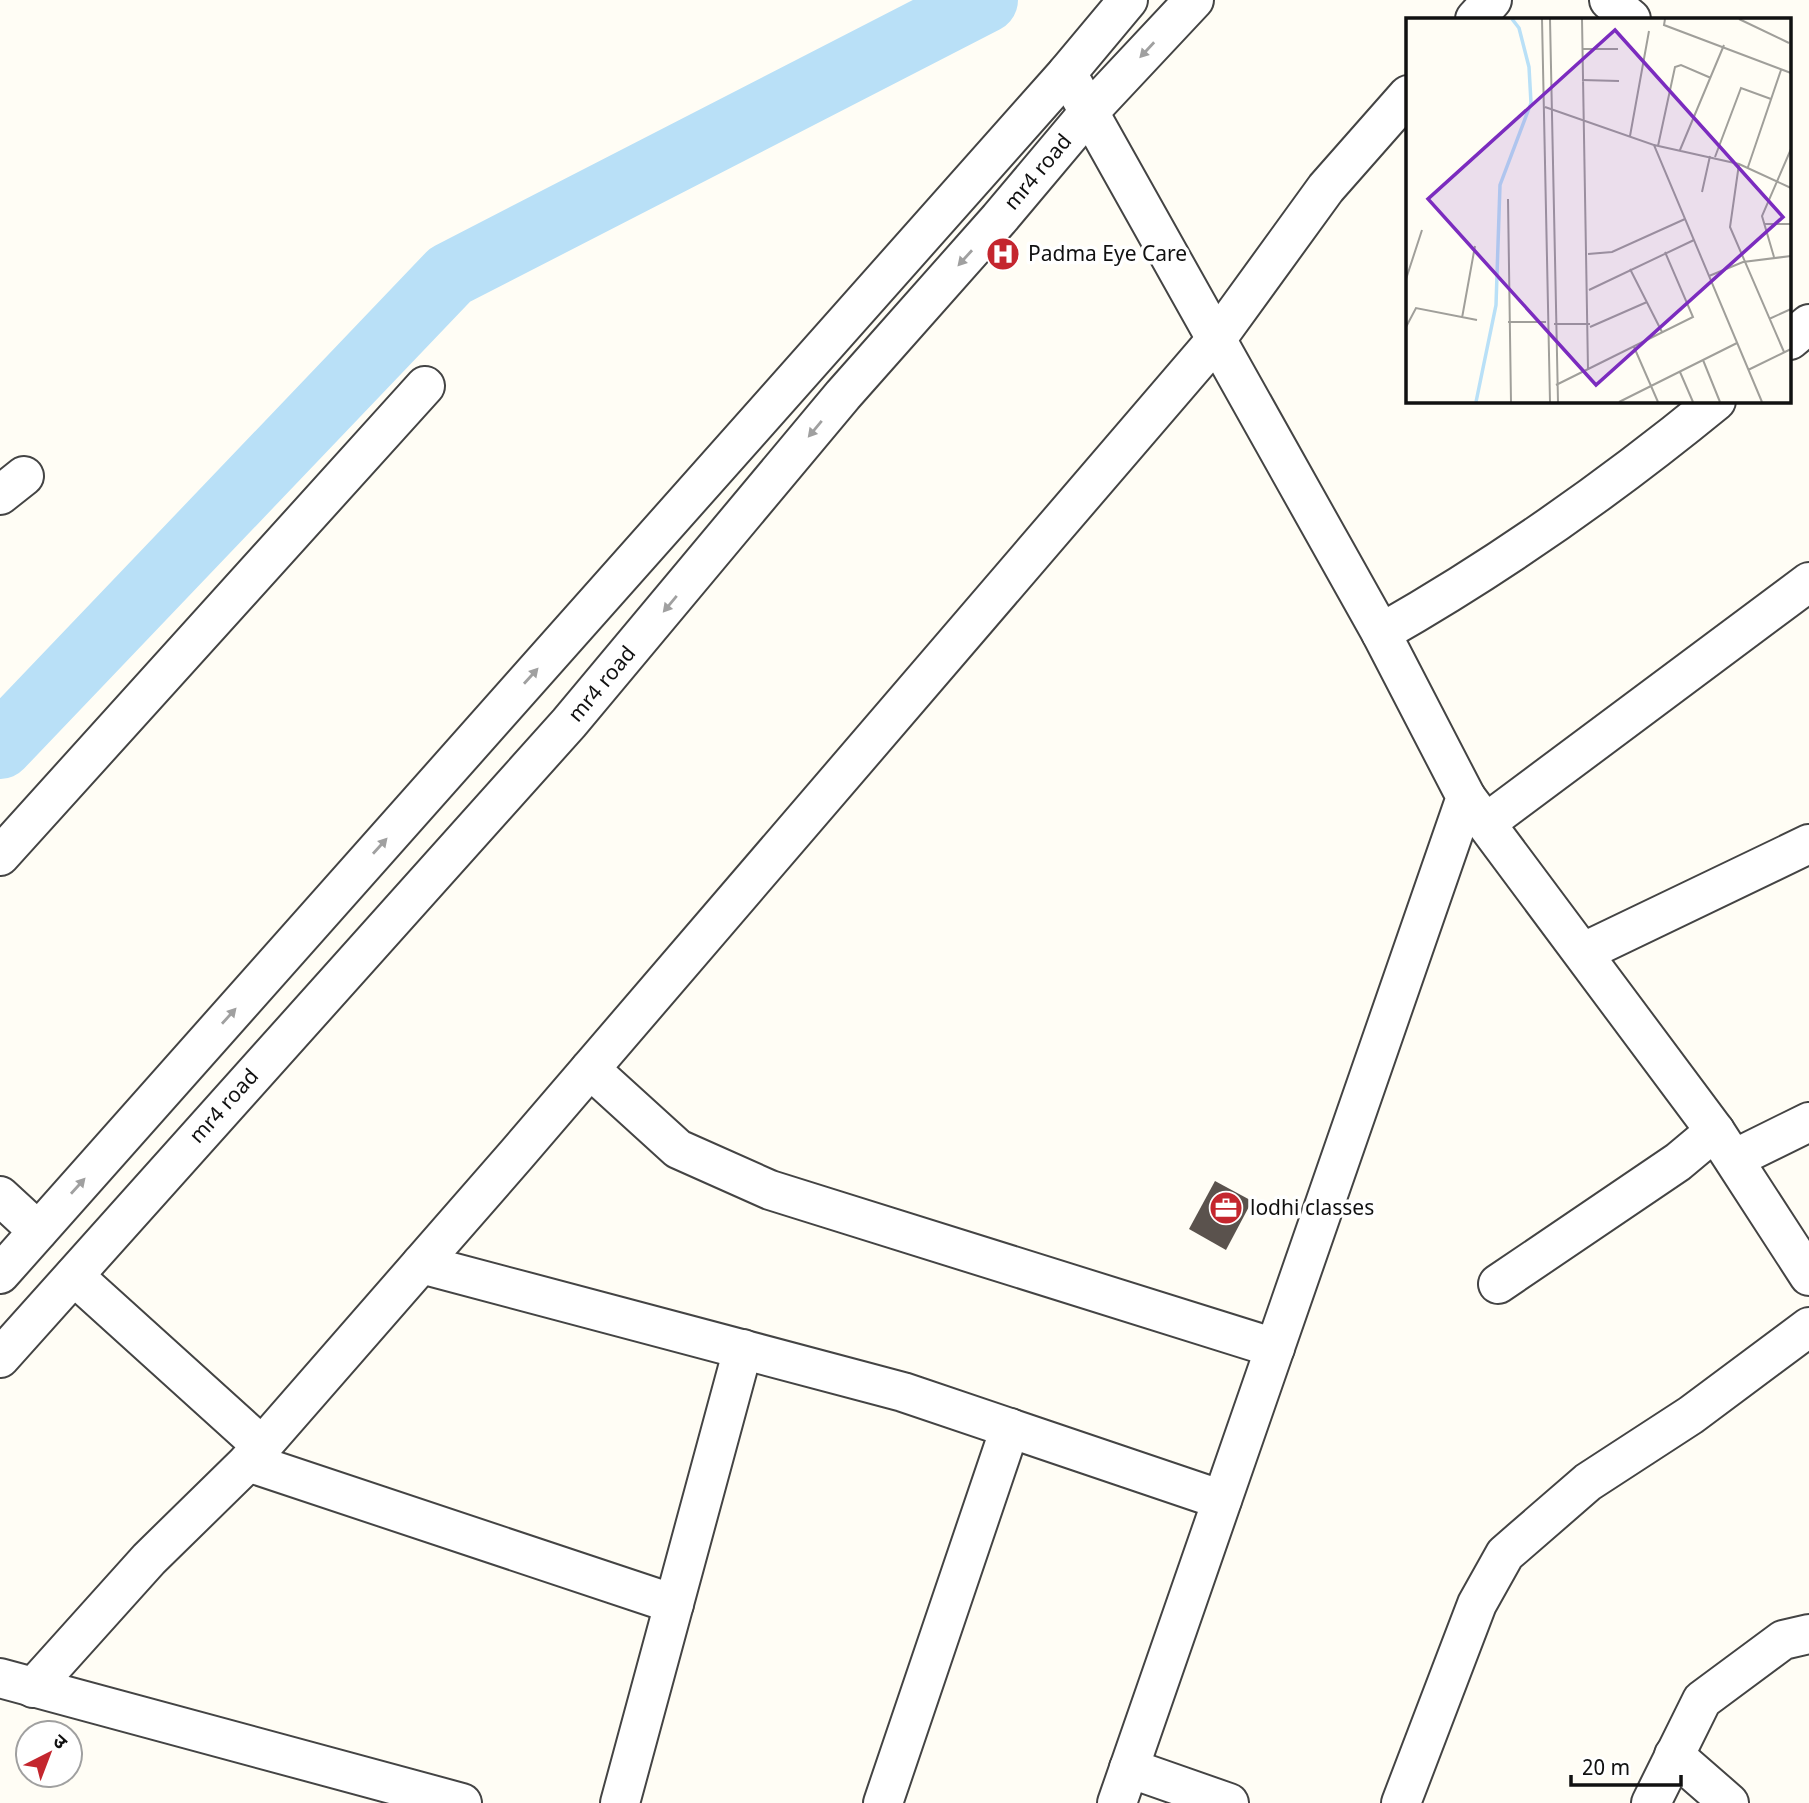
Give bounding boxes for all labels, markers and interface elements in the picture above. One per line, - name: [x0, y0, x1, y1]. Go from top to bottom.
- inset map: [1406, 18, 1792, 402]
- one-way arrow: [1139, 41, 1155, 59]
- street label: mr4 road: [1000, 129, 1080, 217]
- hospital icon: Padma Eye Care: [984, 235, 1022, 273]
- place label: Padma Eye Care: [1028, 242, 1187, 270]
- one-way arrow: [957, 249, 973, 267]
- one-way arrow: [808, 420, 823, 437]
- one-way arrow: [662, 595, 677, 613]
- street label: mr4 road: [564, 641, 644, 729]
- one-way arrow: [523, 667, 539, 685]
- one-way arrow: [372, 837, 388, 855]
- one-way arrow: [221, 1007, 237, 1025]
- street label: mr4 road: [185, 1064, 266, 1151]
- one-way arrow: [70, 1177, 86, 1195]
- office icon: lodhi classes: [1207, 1189, 1245, 1227]
- place label: lodhi classes: [1250, 1196, 1374, 1224]
- north arrow: [14, 1719, 84, 1789]
- text: उ: [46, 1730, 72, 1757]
- scale bar: [1571, 1744, 1681, 1788]
- text: 20 m: [1582, 1756, 1630, 1784]

